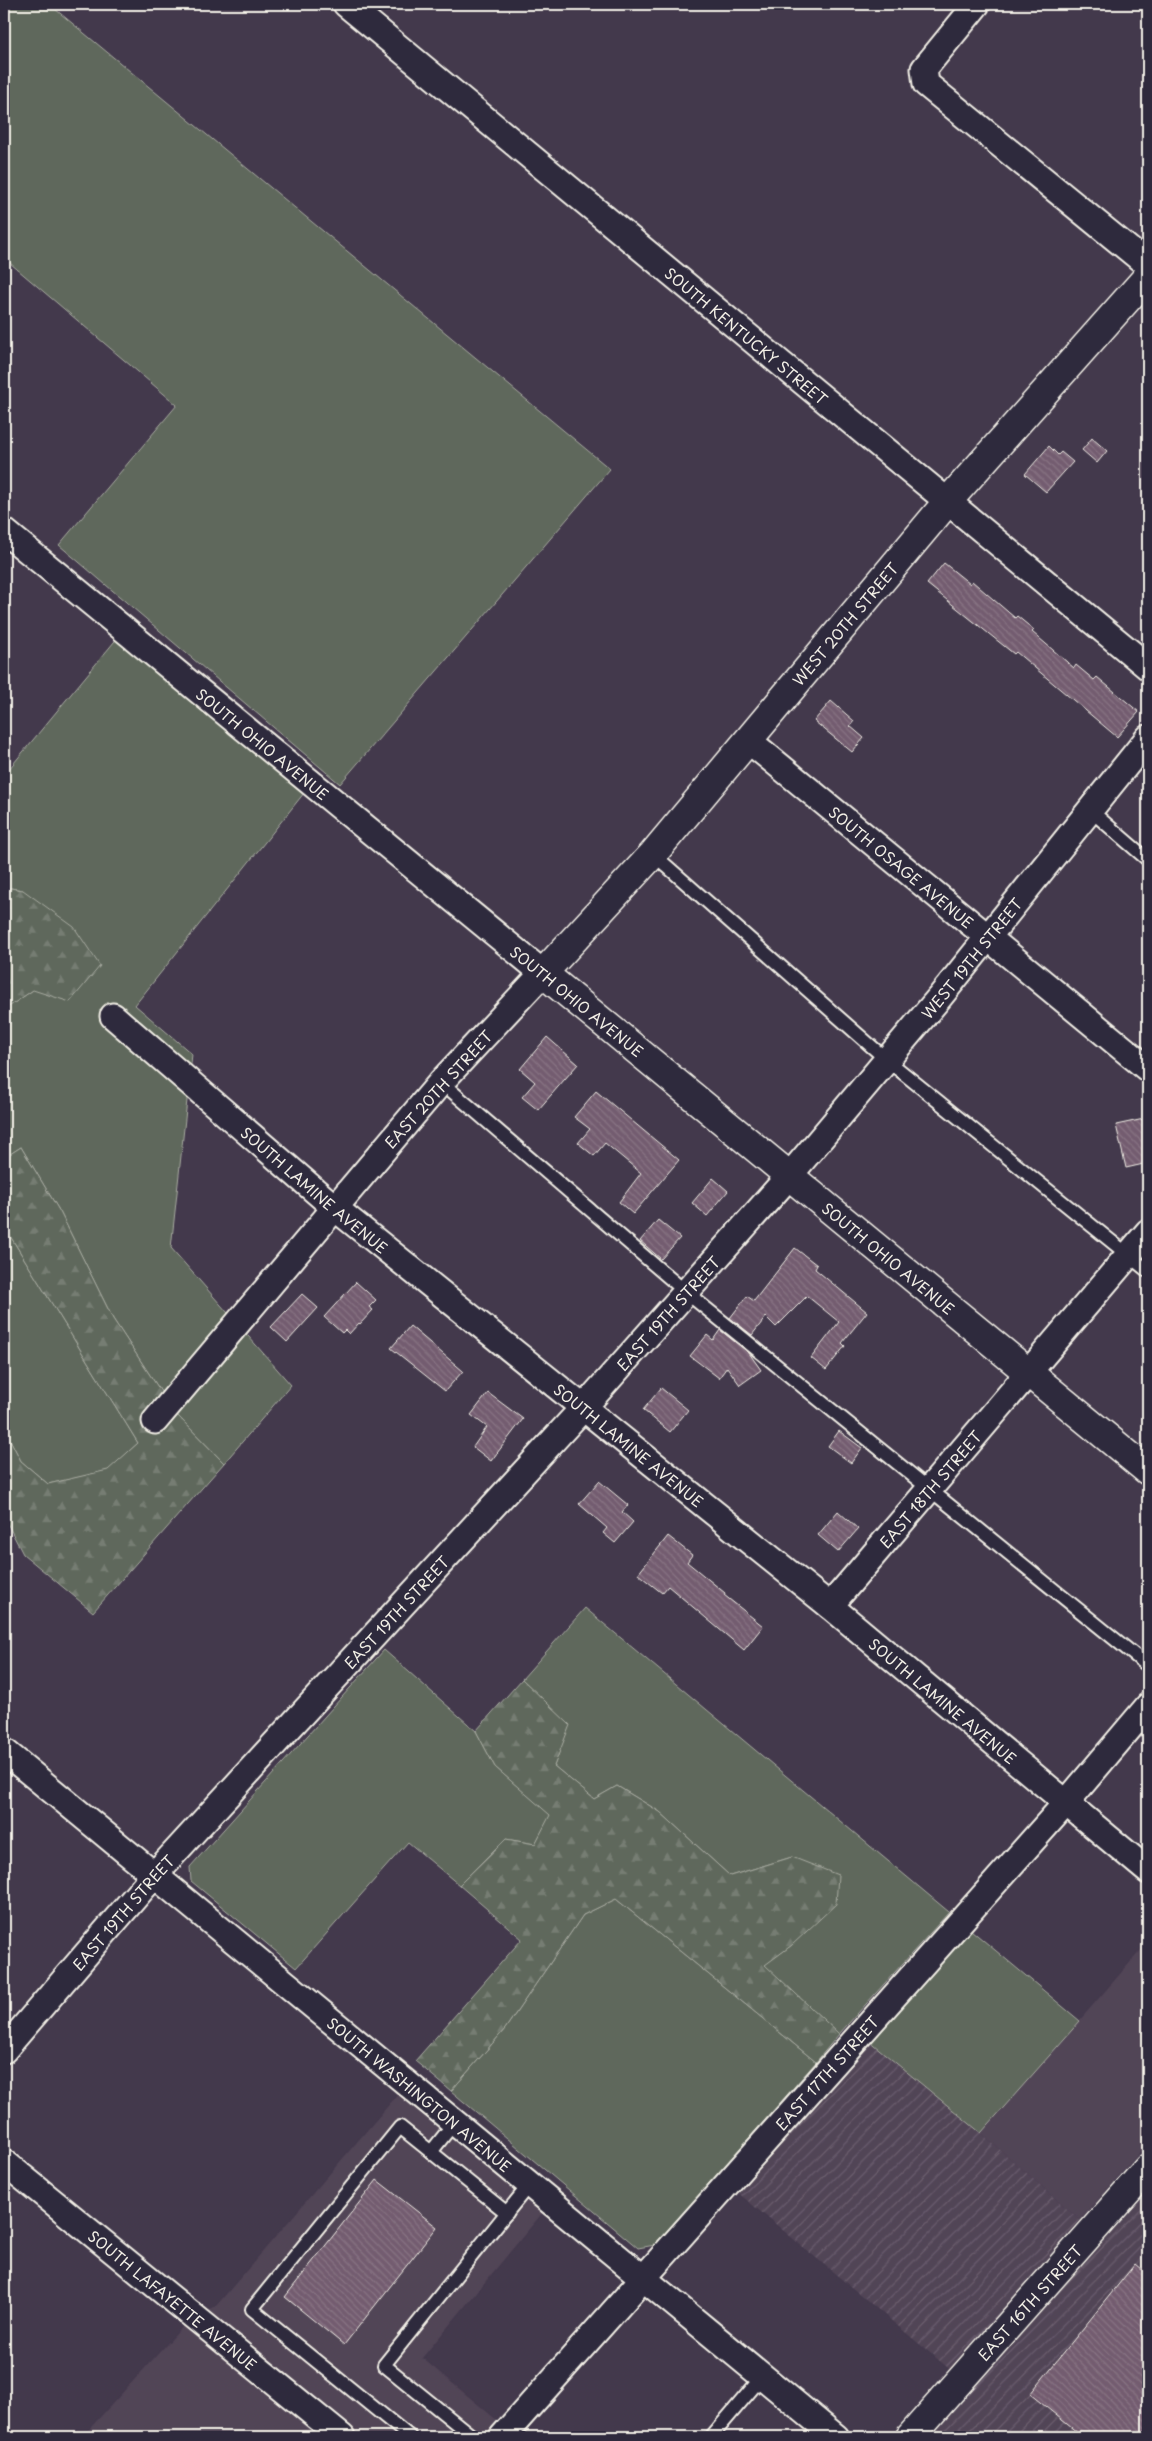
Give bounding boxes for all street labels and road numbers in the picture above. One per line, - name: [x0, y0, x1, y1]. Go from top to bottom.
- street label: SOUTH KENTUCKY STREET: [660, 261, 834, 410]
- street label: WEST 20TH STREET: [787, 557, 904, 691]
- street label: SOUTH OHIO AVENUE: [192, 682, 334, 805]
- street label: SOUTH OSAGE AVENUE: [824, 800, 979, 933]
- street label: WEST 19TH STREET: [915, 892, 1027, 1023]
- street label: SOUTH OHIO AVENUE: [505, 940, 649, 1062]
- street label: EAST 20TH STREET: [379, 1024, 498, 1153]
- street label: SOUTH LAMINE AVENUE: [236, 1120, 393, 1258]
- street label: SOUTH OHIO AVENUE: [818, 1196, 960, 1319]
- street label: EAST 19TH STREET: [610, 1250, 725, 1375]
- street label: SOUTH LAMINE AVENUE: [549, 1377, 709, 1512]
- street label: EAST 18TH STREET: [873, 1424, 987, 1552]
- street label: EAST 19TH STREET: [338, 1550, 454, 1673]
- street label: SOUTH LAMINE AVENUE: [864, 1632, 1022, 1769]
- street label: EAST 19TH STREET: [66, 1849, 180, 1975]
- street label: EAST 17TH STREET: [769, 2010, 884, 2135]
- street label: SOUTH WASHINGTON AVENUE: [323, 2011, 517, 2177]
- street label: SOUTH LAFAYETTE AVENUE: [84, 2224, 262, 2375]
- street label: EAST 16TH STREET: [972, 2239, 1087, 2365]

